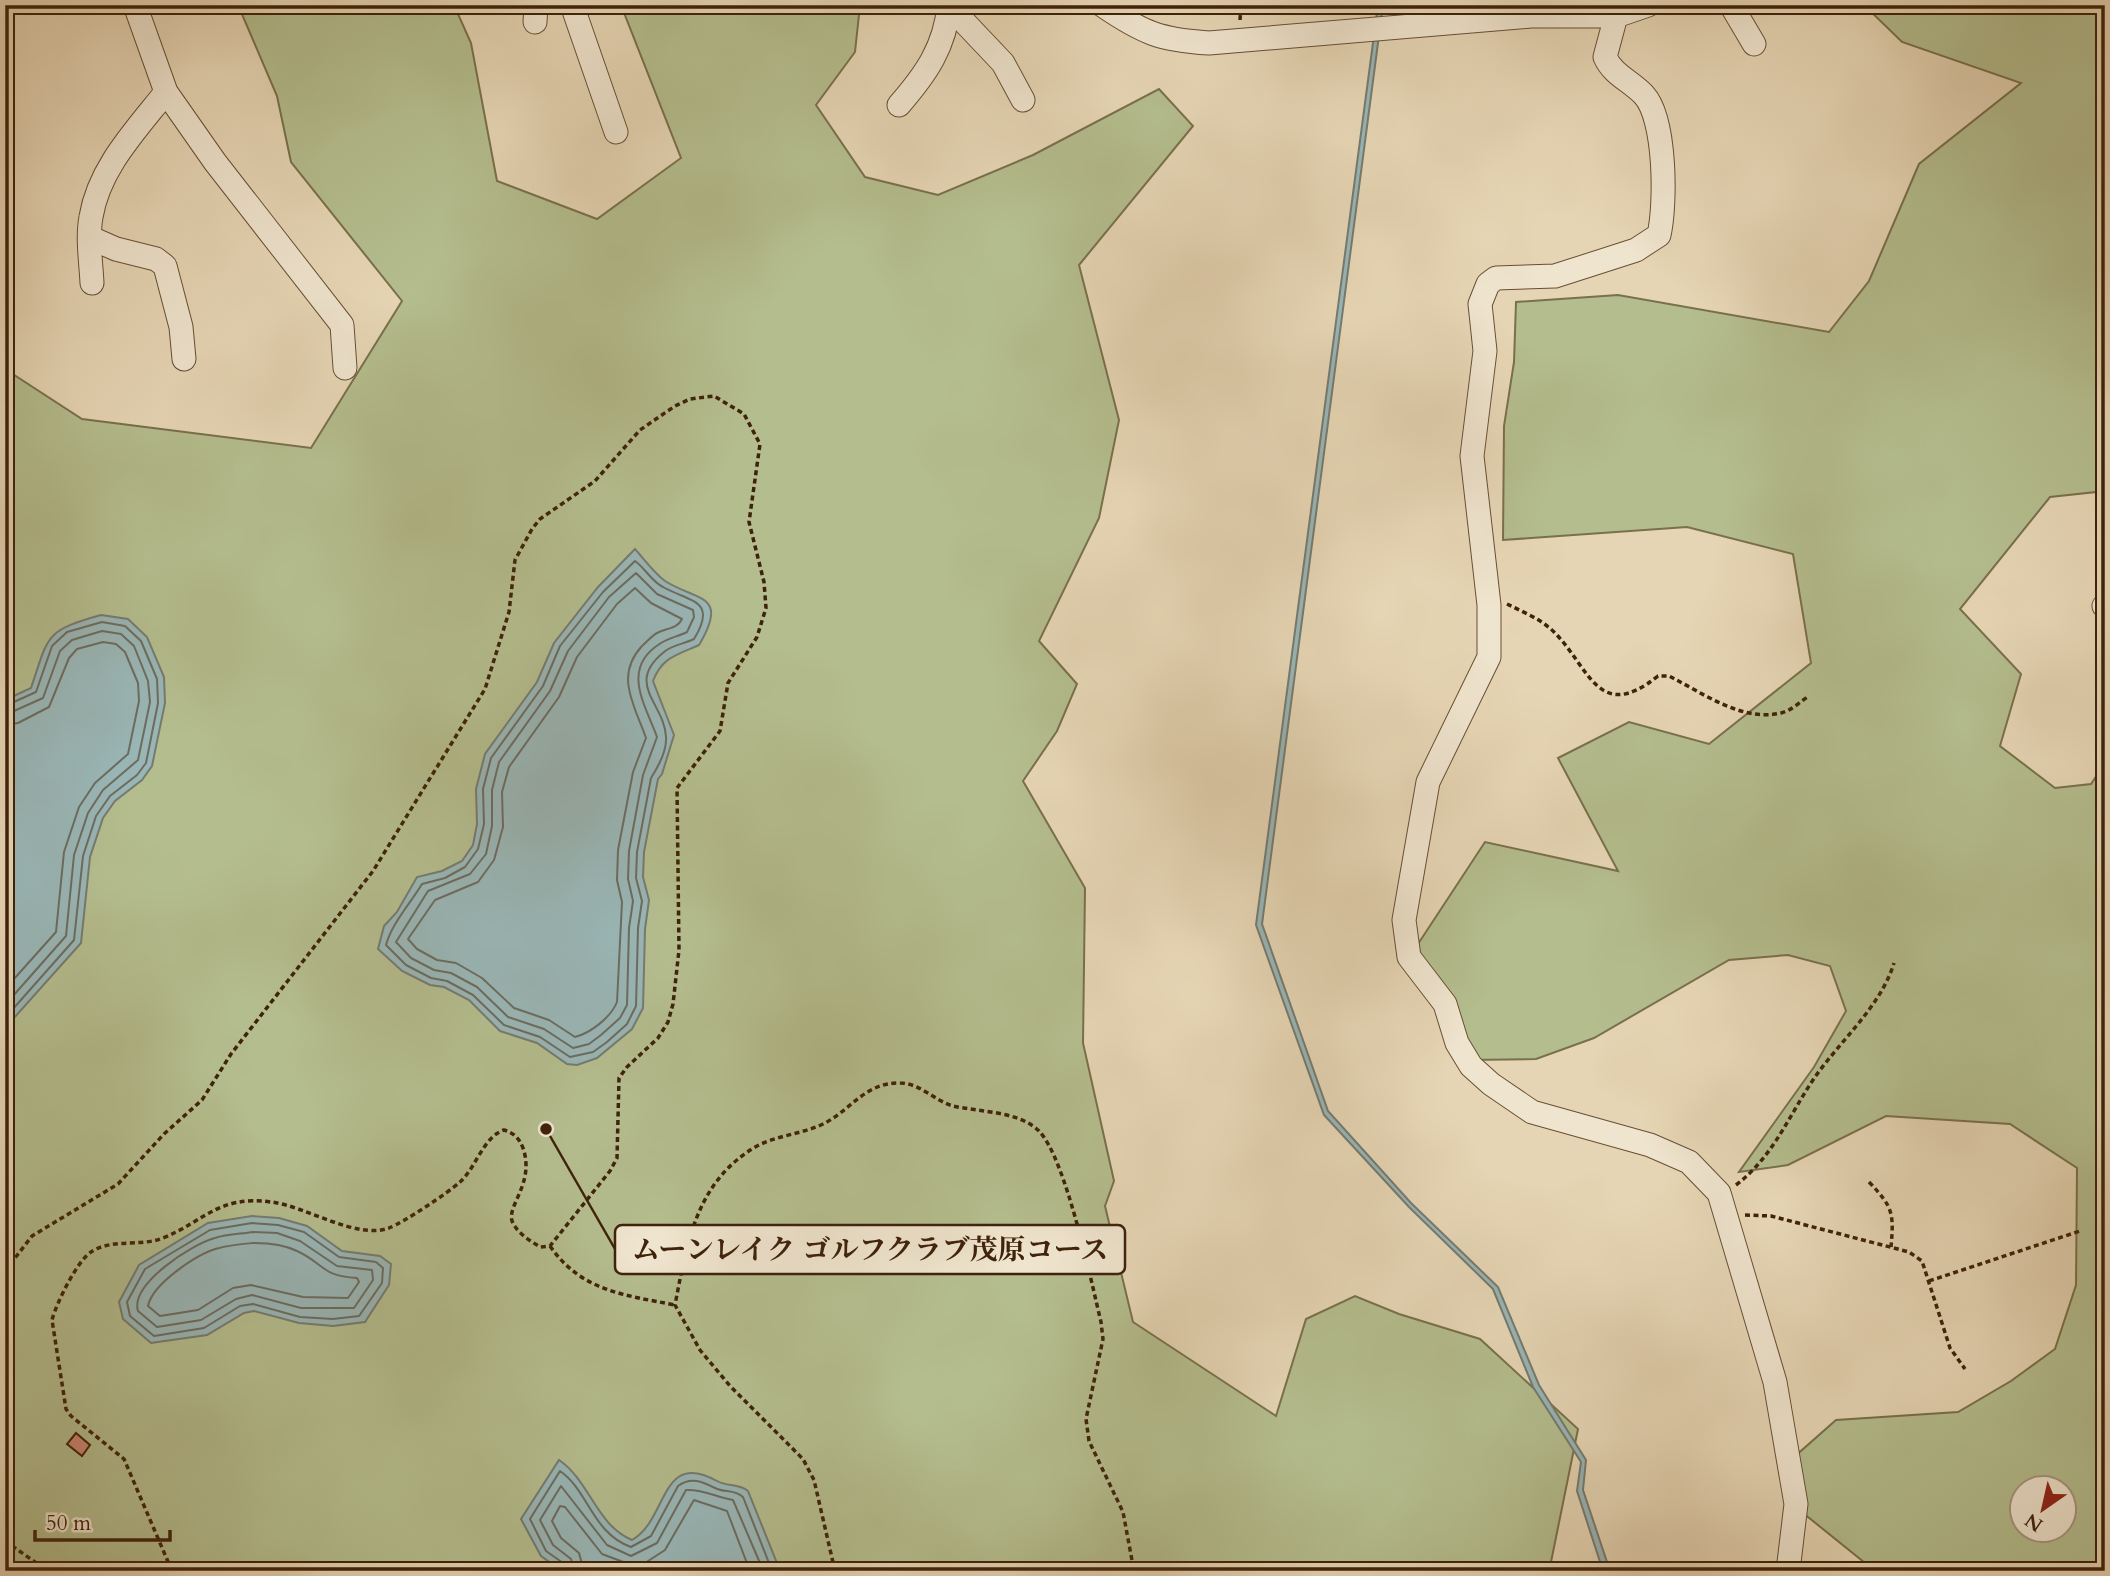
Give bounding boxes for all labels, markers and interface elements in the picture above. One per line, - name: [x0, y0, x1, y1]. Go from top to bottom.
- callout: ムーンレイク ゴルフクラブ茂原コース: [615, 1225, 1125, 1274]
- text: ムーンレイク ゴルフクラブ茂原コース: [632, 1231, 1108, 1269]
- north arrow: [2008, 1474, 2078, 1544]
- scale bar: [35, 1499, 170, 1543]
- text: N: [2020, 1507, 2048, 1538]
- text: 50 m: [46, 1509, 91, 1538]

